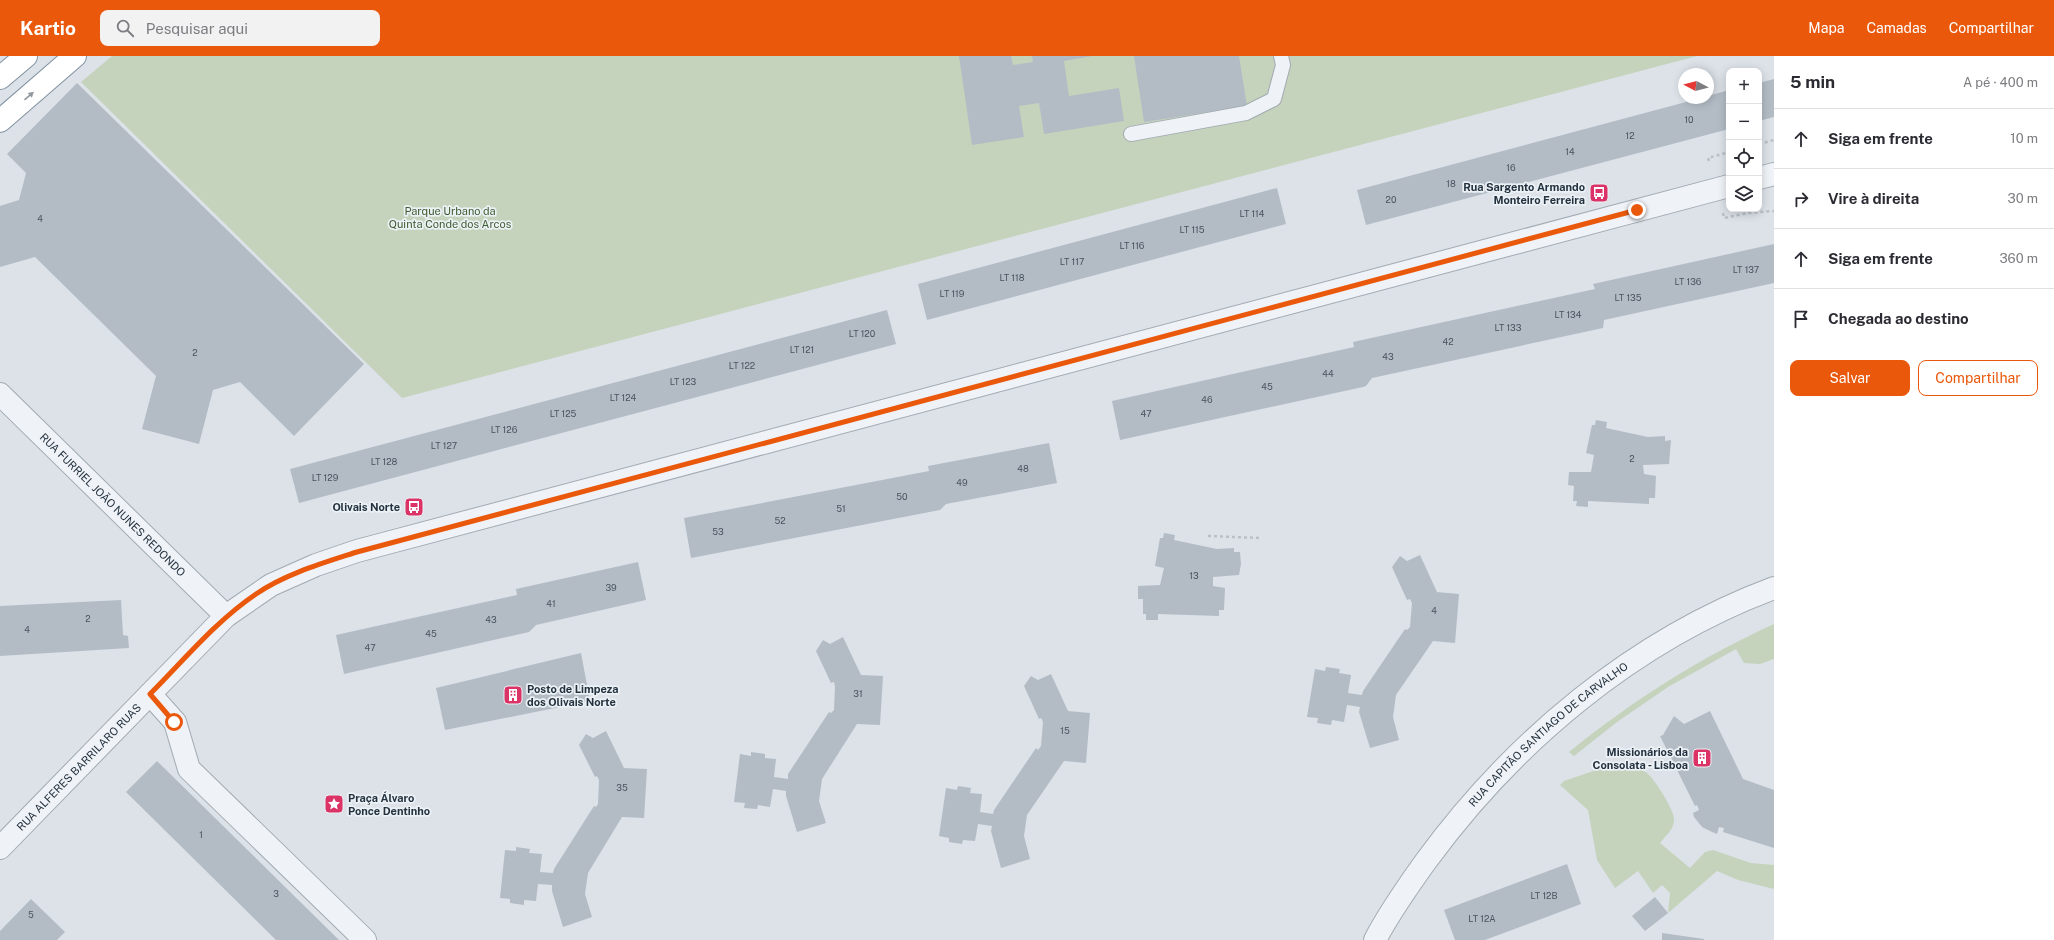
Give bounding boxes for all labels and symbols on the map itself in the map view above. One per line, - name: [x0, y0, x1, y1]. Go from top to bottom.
- north arrow: [1678, 68, 1714, 104]
- one-way arrow: [24, 91, 35, 100]
- house number: 10: [1684, 114, 1694, 125]
- house number: 12: [1625, 130, 1635, 141]
- house number: 14: [1565, 146, 1575, 157]
- house number: 16: [1506, 162, 1516, 173]
- house number: 18: [1446, 178, 1456, 189]
- place label: Rua Sargento Armando Monteiro Ferreira: [1463, 181, 1585, 206]
- bus stop icon: Rua Sargento Armando Monteiro Ferreira: [1588, 182, 1610, 204]
- house number: 20: [1386, 194, 1397, 205]
- route end: [1628, 201, 1646, 219]
- park label: Parque Urbano da Quinta Conde dos Arcos: [389, 205, 512, 230]
- house number: LT 114: [1240, 208, 1265, 219]
- house number: 4: [37, 213, 43, 224]
- house number: LT 115: [1180, 224, 1205, 235]
- house number: LT 116: [1120, 240, 1145, 251]
- house number: LT 117: [1060, 256, 1084, 267]
- house number: LT 137: [1733, 264, 1759, 275]
- house number: LT 118: [999, 272, 1025, 283]
- house number: LT 136: [1675, 276, 1702, 287]
- house number: LT 119: [940, 288, 965, 299]
- house number: LT 135: [1615, 292, 1642, 303]
- house number: LT 134: [1555, 309, 1582, 320]
- house number: LT 133: [1495, 322, 1522, 333]
- house number: LT 120: [849, 328, 876, 339]
- house number: 42: [1442, 336, 1454, 347]
- house number: LT 121: [790, 344, 814, 355]
- house number: 2: [192, 347, 198, 358]
- house number: 43: [1382, 351, 1394, 362]
- house number: LT 122: [729, 360, 755, 371]
- house number: 44: [1322, 368, 1334, 379]
- house number: LT 123: [670, 376, 697, 387]
- house number: 45: [1261, 381, 1273, 392]
- house number: LT 124: [610, 392, 637, 403]
- house number: 46: [1201, 394, 1213, 405]
- house number: LT 125: [550, 408, 577, 419]
- house number: 47: [1140, 408, 1152, 419]
- house number: LT 126: [491, 424, 518, 435]
- street label: RUA FURRIEL JOÃO NUNES REDONDO: [38, 431, 188, 579]
- house number: LT 127: [431, 440, 457, 451]
- house number: 2: [1629, 453, 1635, 464]
- house number: LT 128: [371, 456, 398, 467]
- house number: 48: [1017, 463, 1029, 474]
- house number: LT 129: [312, 472, 339, 483]
- house number: 49: [956, 477, 968, 488]
- house number: 50: [896, 491, 908, 502]
- bus stop icon: Olivais Norte: [403, 496, 425, 518]
- place label: Olivais Norte: [332, 501, 400, 513]
- house number: 51: [836, 503, 846, 514]
- house number: 52: [774, 515, 786, 526]
- house number: 53: [712, 526, 724, 537]
- house number: 13: [1189, 570, 1199, 581]
- house number: 39: [605, 582, 617, 593]
- house number: 41: [546, 598, 556, 609]
- house number: 4: [1431, 605, 1437, 616]
- house number: 2: [85, 613, 91, 624]
- house number: 43: [485, 614, 497, 625]
- house number: 4: [24, 624, 30, 635]
- house number: 45: [425, 628, 437, 639]
- house number: 47: [364, 642, 376, 653]
- street label: RUA CAPITÃO SANTIAGO DE CARVALHO: [1466, 660, 1630, 809]
- place label: Posto de Limpeza dos Olivais Norte: [527, 683, 619, 708]
- building icon: Posto de Limpeza dos Olivais Norte: [502, 684, 524, 706]
- house number: 31: [853, 688, 863, 699]
- street label: RUA ALFERES BARRILARO RUAS: [14, 701, 143, 833]
- route start: [165, 713, 183, 731]
- house number: 15: [1060, 725, 1070, 736]
- place label: Missionários da Consolata - Lisboa: [1593, 746, 1688, 771]
- building icon: Missionários da Consolata - Lisboa: [1691, 747, 1713, 769]
- house number: 35: [616, 782, 628, 793]
- place label: Praça Álvaro Ponce Dentinho: [348, 791, 430, 817]
- place icon: Praça Álvaro Ponce Dentinho: [323, 793, 345, 815]
- house number: 1: [199, 829, 203, 840]
- house number: 3: [273, 888, 279, 899]
- house number: LT 12B: [1531, 890, 1557, 901]
- house number: 5: [28, 909, 34, 920]
- house number: LT 12A: [1468, 913, 1496, 924]

